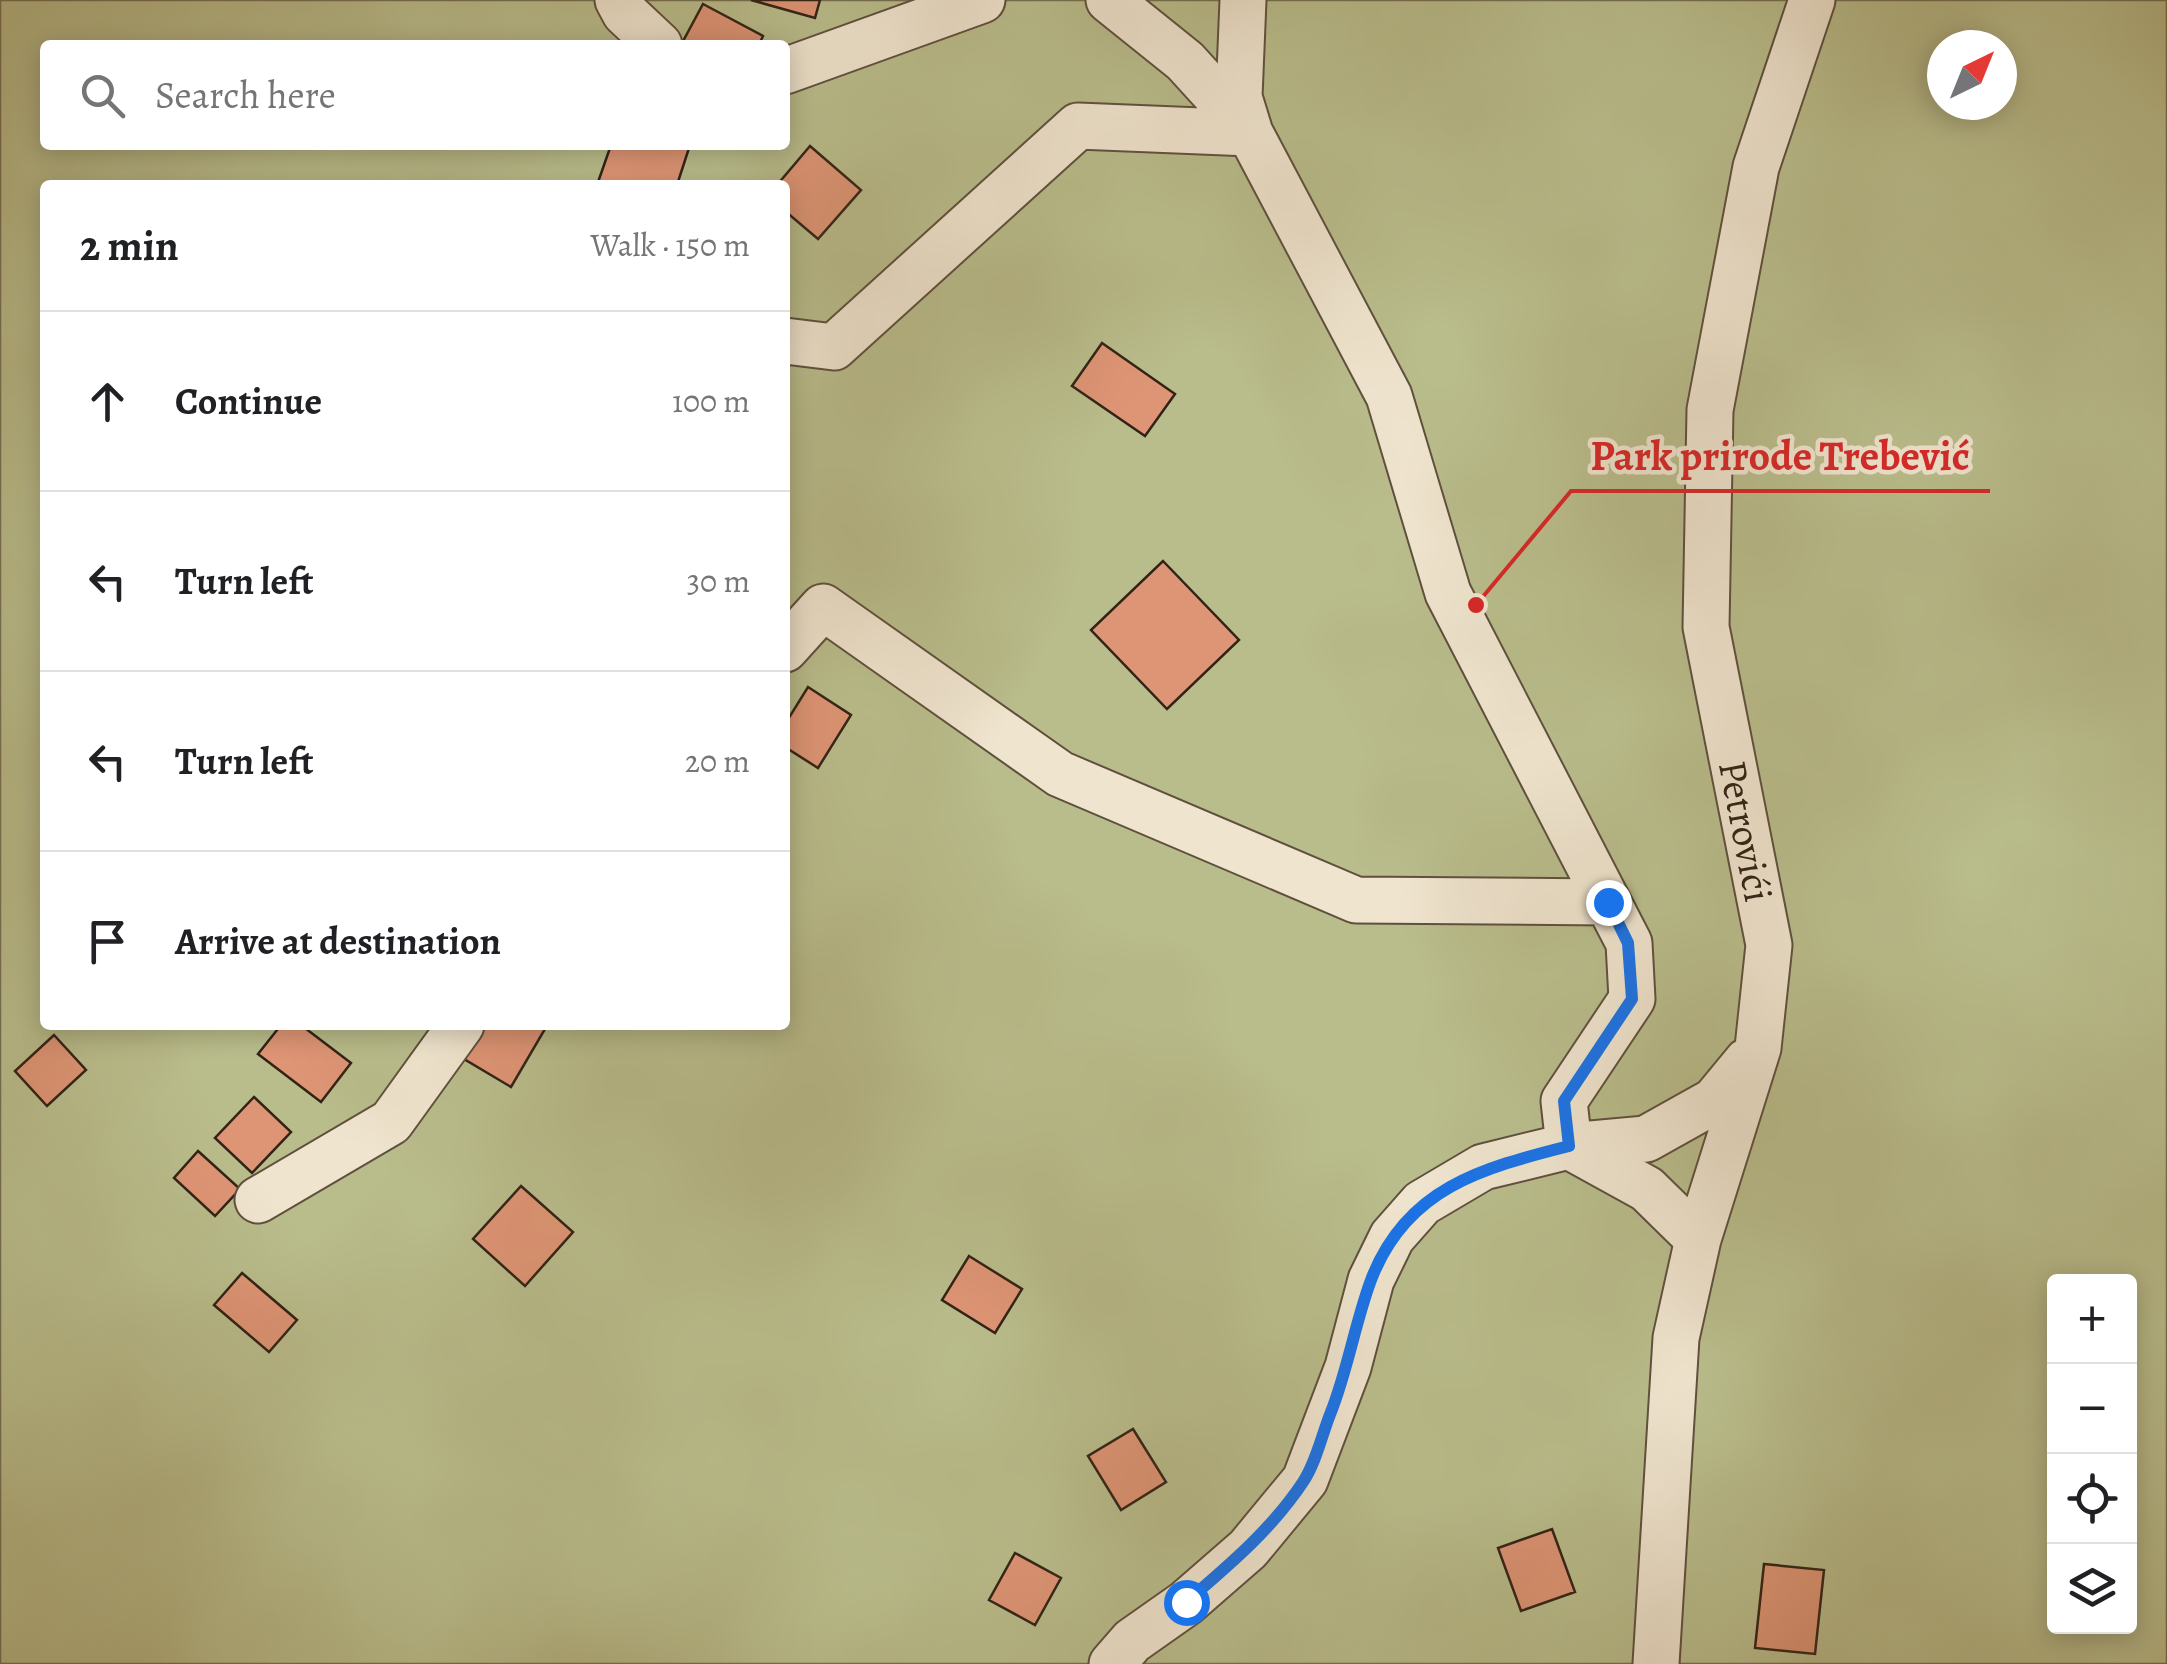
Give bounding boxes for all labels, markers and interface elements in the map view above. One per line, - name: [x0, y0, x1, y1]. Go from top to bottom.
- north arrow: [1927, 30, 2017, 120]
- search box: [40, 40, 790, 150]
- icon: search: [75, 68, 130, 123]
- text: Search here: [155, 69, 336, 121]
- text: 2 min: [80, 217, 179, 274]
- text: Walk · 150 m: [590, 223, 750, 267]
- icon: ahead: [80, 374, 135, 429]
- text: Continue: [175, 375, 322, 427]
- text: 100 m: [672, 379, 750, 423]
- callout: Park prirode Trebević: [1571, 419, 1990, 491]
- text: Park prirode Trebević: [1590, 427, 1970, 484]
- icon: left: [80, 554, 135, 609]
- text: Turn left: [175, 555, 314, 607]
- text: 30 m: [687, 559, 750, 603]
- icon: left: [80, 734, 135, 789]
- text: Turn left: [175, 735, 314, 787]
- text: 20 m: [685, 739, 750, 783]
- street label: Petrovići: [1705, 756, 1786, 906]
- route end: [1586, 880, 1632, 926]
- icon: arrive: [80, 914, 135, 969]
- text: Arrive at destination: [175, 915, 501, 967]
- map controls: [2047, 1274, 2137, 1634]
- button: +: [2047, 1274, 2137, 1364]
- button: −: [2047, 1364, 2137, 1454]
- button: locate: [2047, 1454, 2137, 1544]
- button: layers: [2047, 1544, 2137, 1634]
- route start: [1164, 1580, 1210, 1626]

